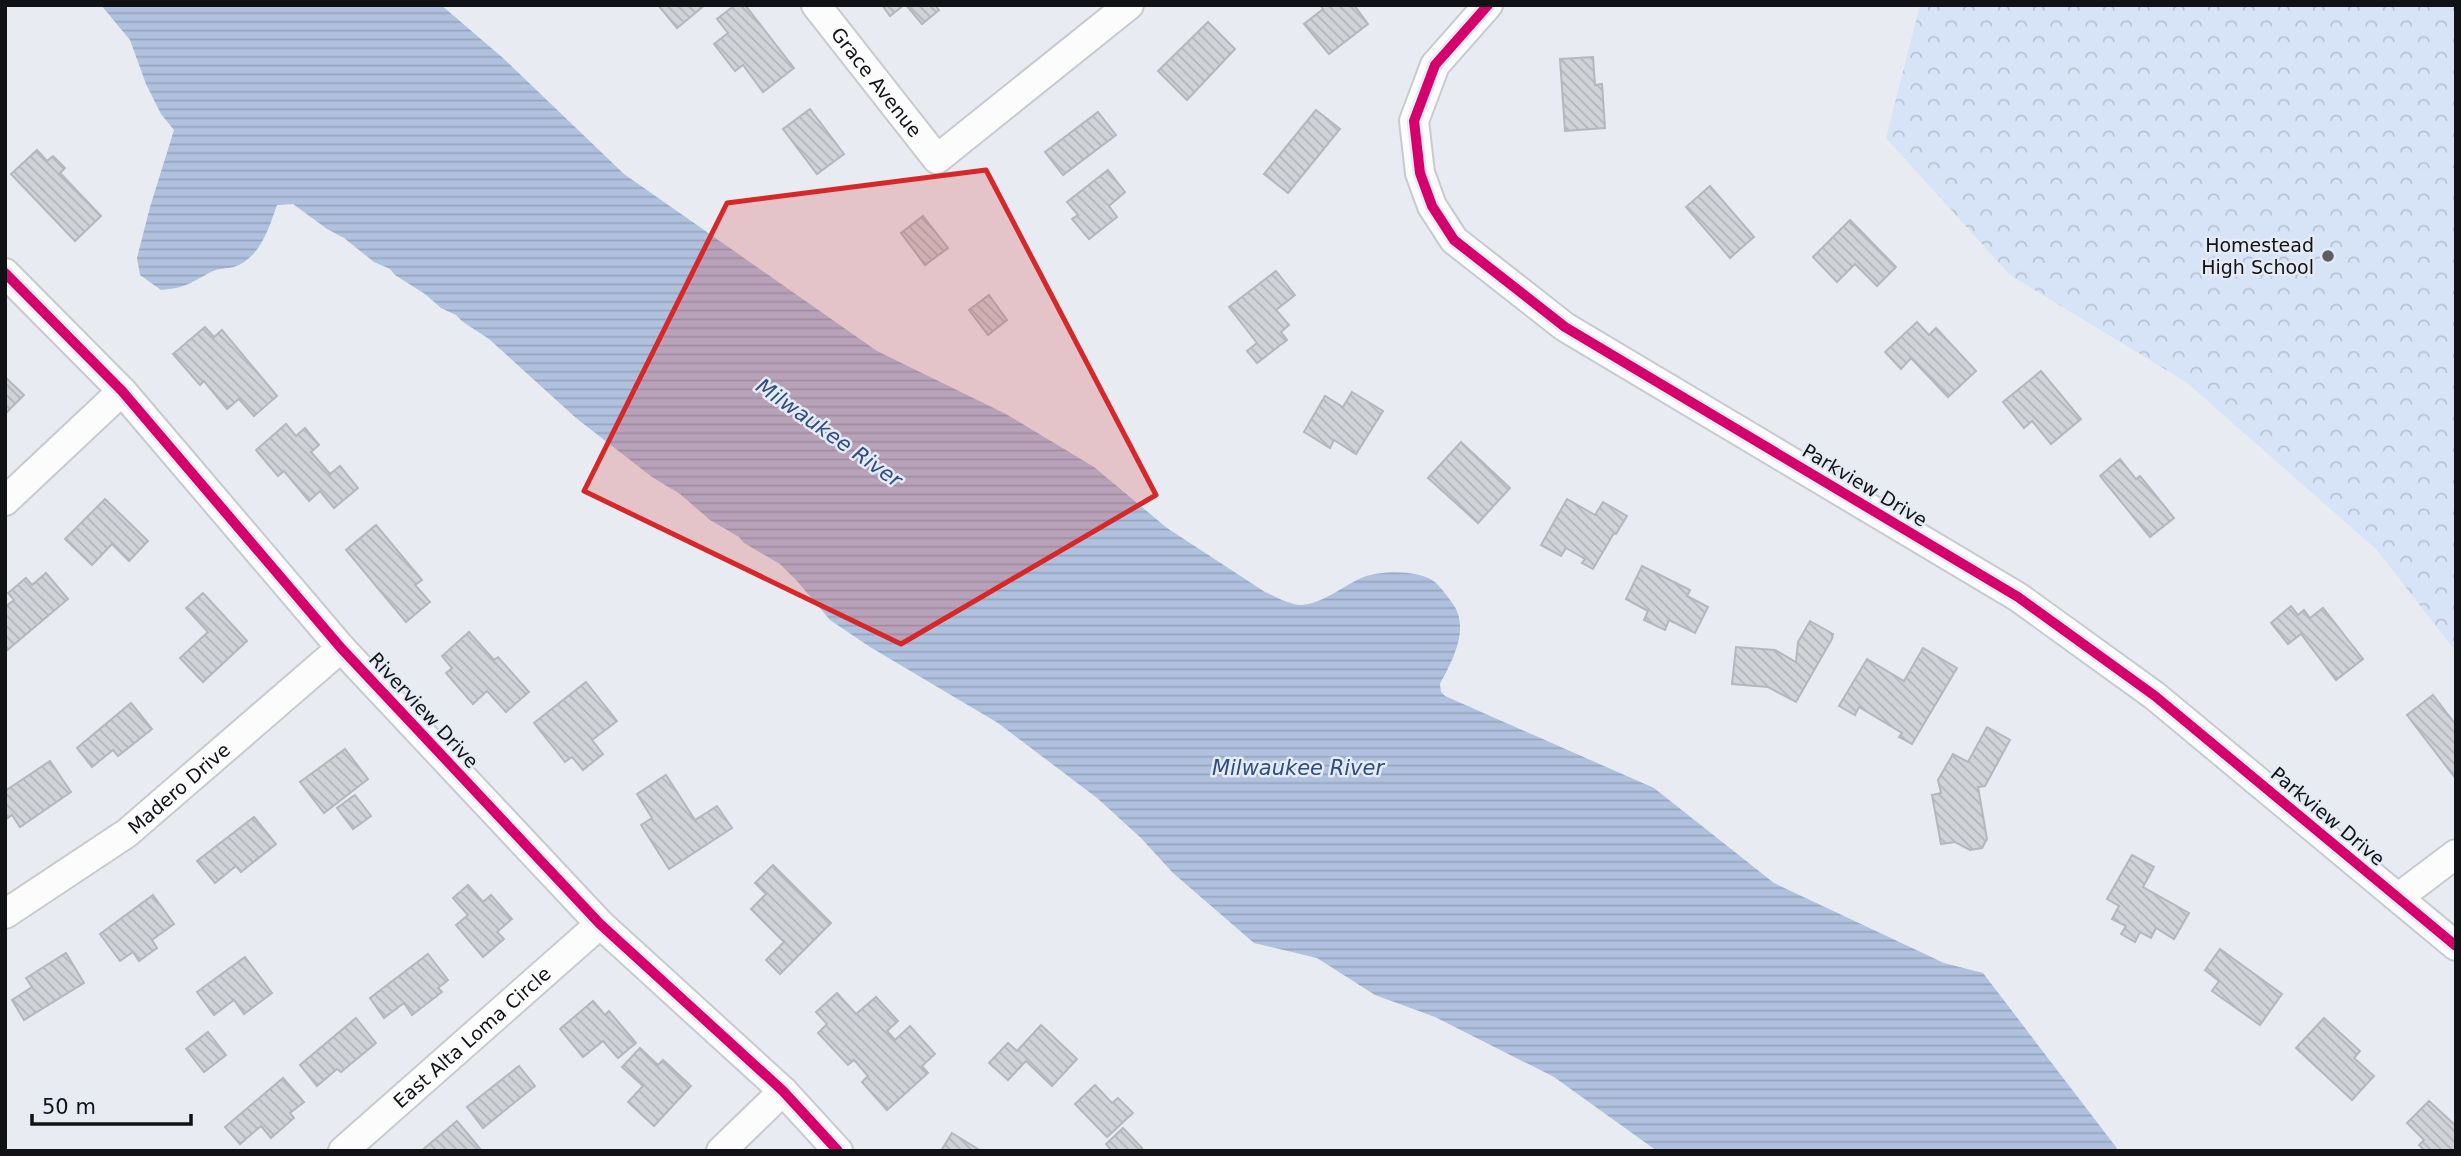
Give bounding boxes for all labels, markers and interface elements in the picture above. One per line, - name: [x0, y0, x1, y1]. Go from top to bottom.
- street label: Grace Avenue: [827, 23, 926, 141]
- place label: Homestead High School: [2201, 234, 2314, 278]
- marker: Homestead High School: [2320, 248, 2336, 264]
- water label: Milwaukee River: [752, 374, 908, 493]
- street label: Parkview Drive: [1799, 439, 1931, 531]
- street label: Riverview Drive: [365, 648, 483, 772]
- street label: Madero Drive: [123, 738, 234, 838]
- water label: Milwaukee River: [1212, 756, 1385, 780]
- street label: Parkview Drive: [2267, 762, 2389, 870]
- street label: East Alta Loma Circle: [389, 962, 555, 1112]
- scale bar: [32, 1082, 191, 1126]
- text: 50 m: [42, 1095, 96, 1119]

